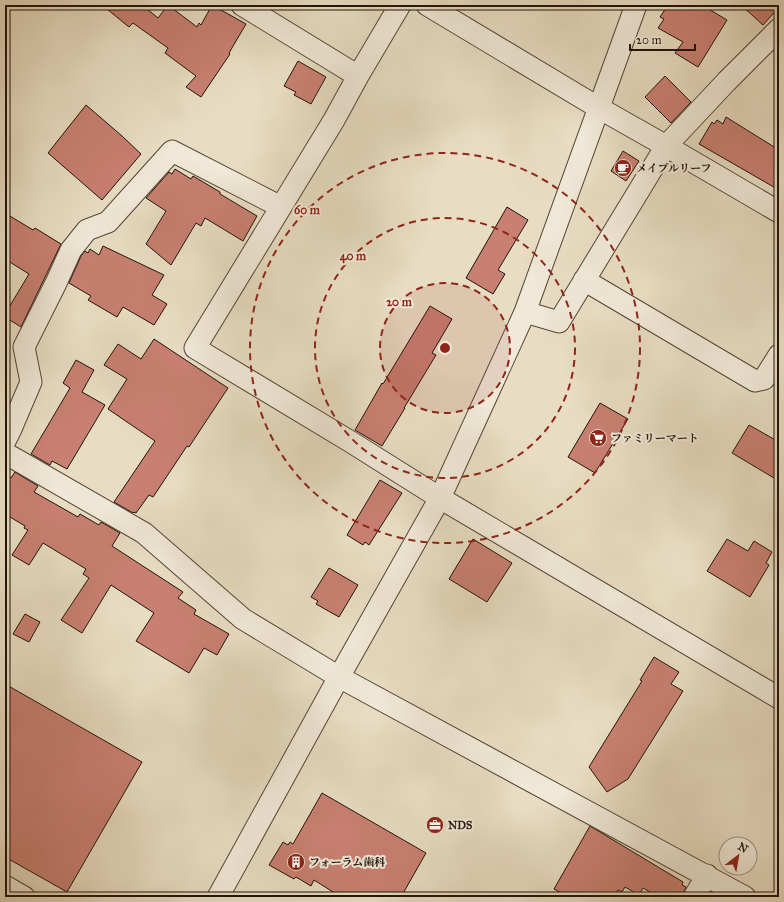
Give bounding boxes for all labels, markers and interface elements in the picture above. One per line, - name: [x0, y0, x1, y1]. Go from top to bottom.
- scale bar: [630, 26, 695, 52]
- text: 20 m: [636, 33, 662, 47]
- cafe icon: メイプルリーフ: [613, 158, 633, 178]
- place label: メイプルリーフ: [636, 162, 711, 175]
- text: 60 m: [294, 203, 321, 217]
- text: 40 m: [340, 249, 367, 264]
- text: 20 m: [386, 295, 413, 309]
- centre of rings: [438, 341, 452, 355]
- supermarket icon: ファミリーマート: [588, 428, 608, 448]
- place label: ファミリーマート: [611, 432, 699, 445]
- office icon: NDS: [425, 815, 445, 835]
- place label: NDS: [448, 819, 473, 832]
- north arrow: [718, 836, 758, 876]
- text: N: [736, 840, 751, 856]
- building icon: フォーラム歯科: [286, 852, 306, 872]
- place label: フォーラム歯科: [309, 856, 385, 869]

